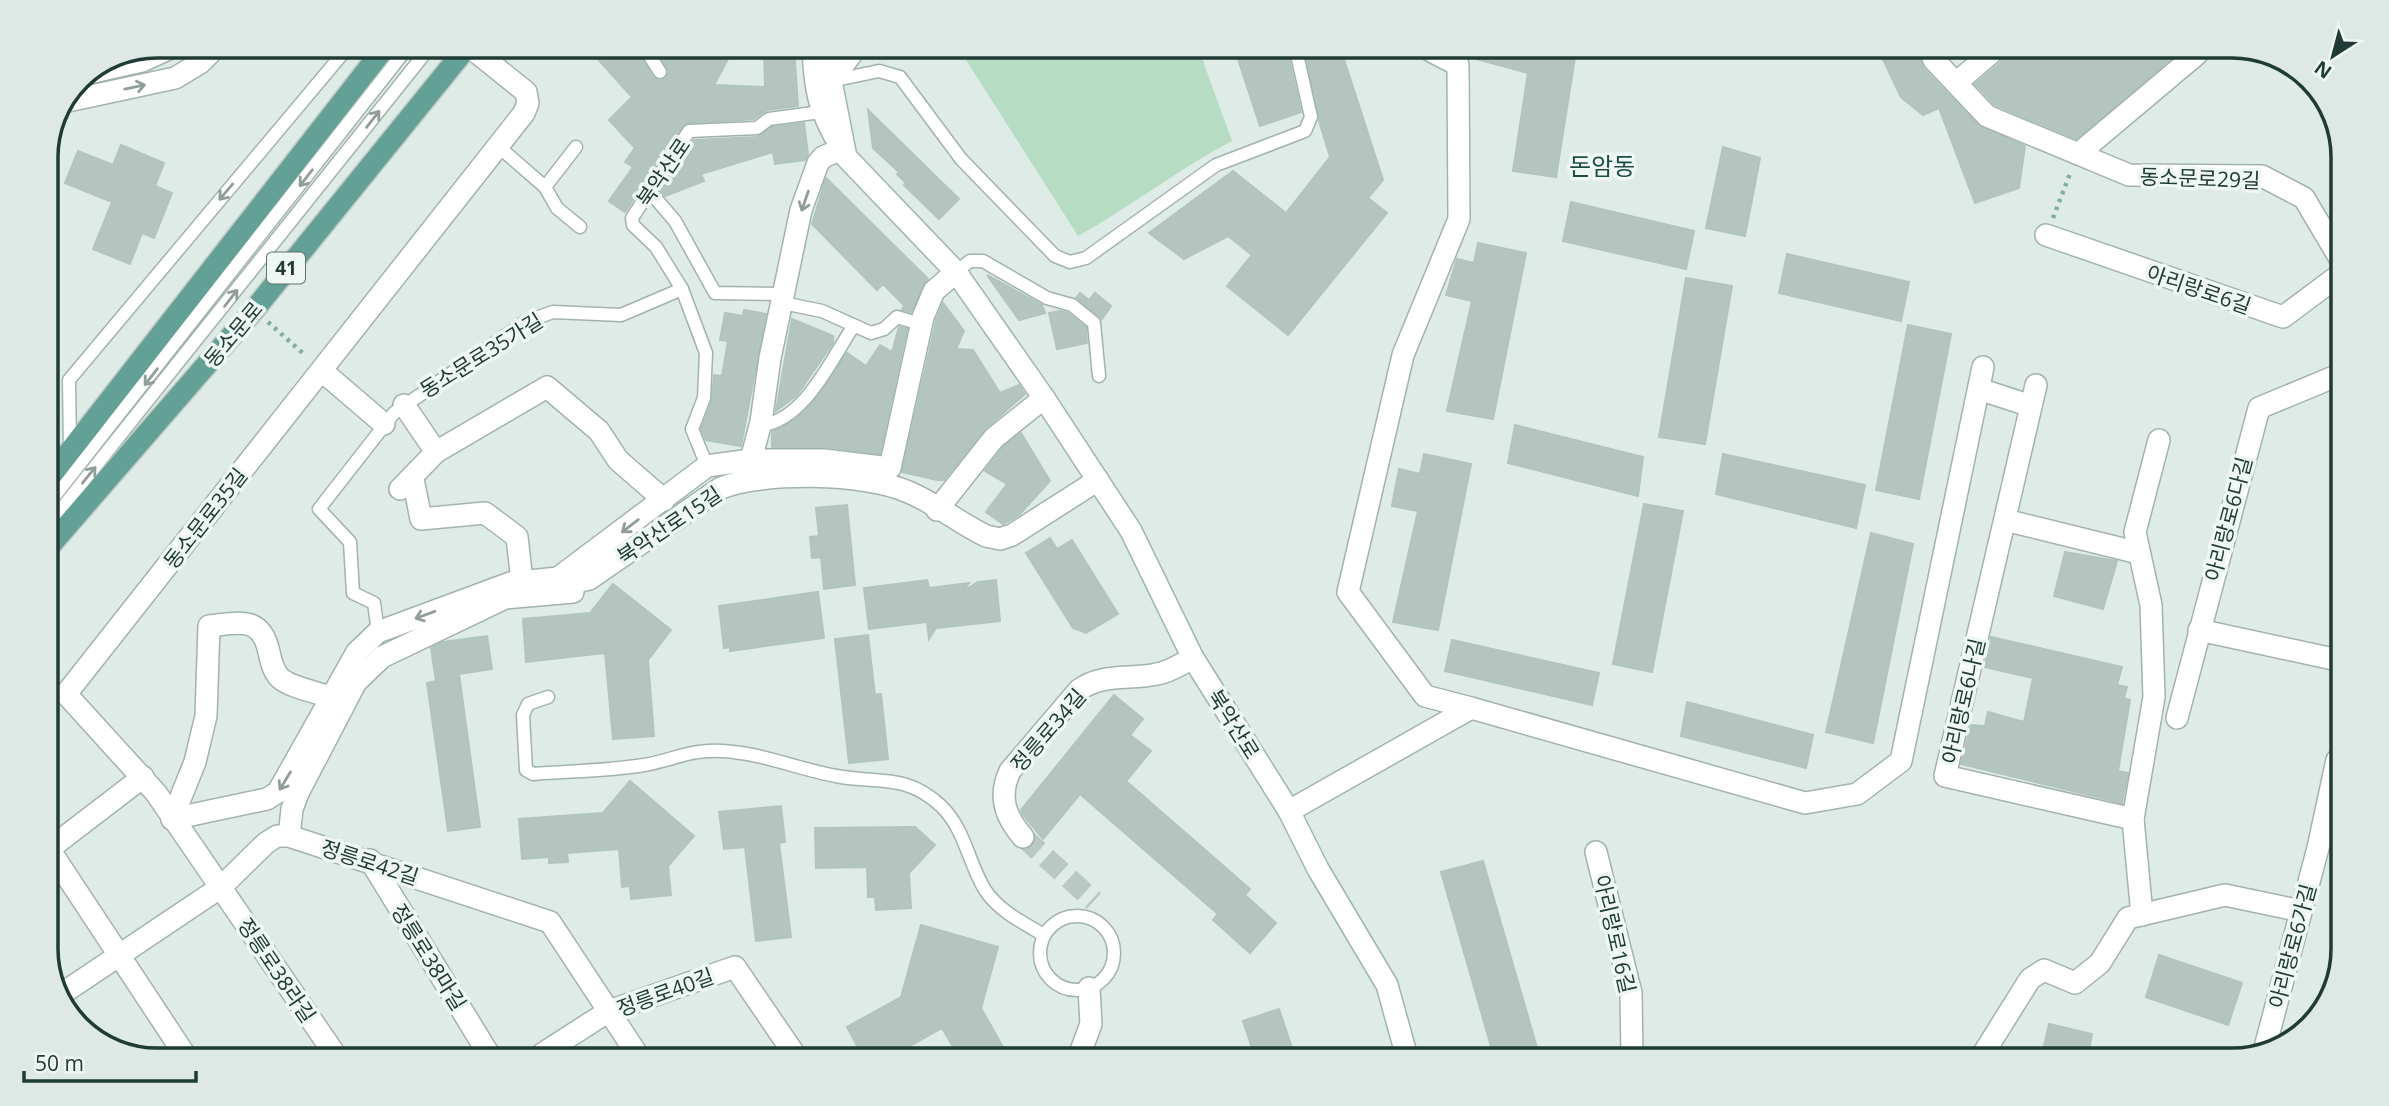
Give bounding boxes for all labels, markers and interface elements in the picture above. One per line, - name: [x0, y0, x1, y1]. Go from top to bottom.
- north arrow: [2298, 21, 2368, 91]
- text: N: [2309, 55, 2337, 85]
- one-way arrow: [123, 80, 146, 94]
- one-way arrow: [365, 111, 380, 129]
- street label: 북악산로: [630, 132, 696, 212]
- district label: 돈암동: [1569, 149, 1635, 182]
- street label: 동소문로29길: [2139, 162, 2261, 194]
- one-way arrow: [298, 168, 313, 187]
- one-way arrow: [218, 183, 234, 201]
- one-way arrow: [798, 189, 810, 211]
- road number: 41: [267, 252, 305, 284]
- street label: 아리랑로6길: [2143, 258, 2255, 320]
- one-way arrow: [224, 289, 239, 307]
- street label: 동소문로: [197, 295, 269, 373]
- street label: 동소문로35가길: [414, 306, 548, 404]
- one-way arrow: [143, 367, 159, 385]
- street label: 아리랑로6다길: [2198, 454, 2258, 584]
- street label: 동소문로35길: [157, 462, 253, 574]
- one-way arrow: [81, 467, 97, 485]
- street label: 북악산로15길: [611, 480, 727, 570]
- one-way arrow: [621, 518, 639, 533]
- one-way arrow: [415, 609, 437, 622]
- street label: 아리랑로6나길: [1935, 636, 1991, 766]
- street label: 정릉로34길: [1004, 683, 1092, 777]
- street label: 북악산로: [1202, 684, 1266, 764]
- one-way arrow: [277, 771, 291, 791]
- street label: 정릉로42길: [318, 833, 422, 891]
- street label: 아리랑로16길: [1588, 872, 1642, 996]
- street label: 아리랑로6가길: [2262, 881, 2322, 1011]
- street label: 정릉로38마길: [385, 898, 473, 1016]
- street label: 정릉로38라길: [232, 912, 322, 1028]
- street label: 정릉로40길: [613, 962, 717, 1022]
- scale bar: [24, 1040, 196, 1084]
- text: 50 m: [35, 1049, 84, 1077]

